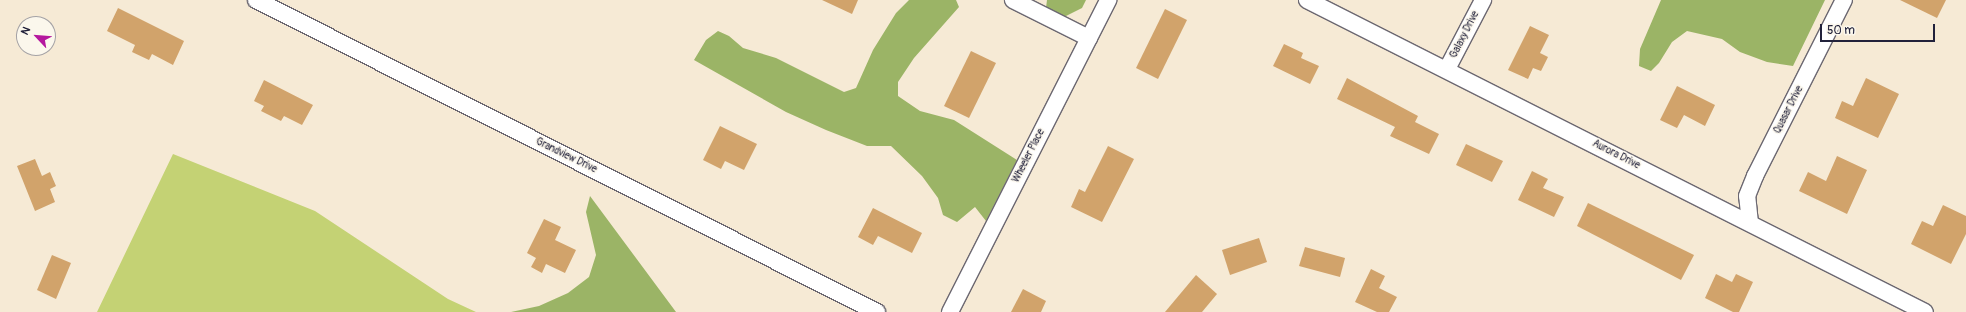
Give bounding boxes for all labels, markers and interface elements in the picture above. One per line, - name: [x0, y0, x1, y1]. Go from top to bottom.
- street label: Galaxy Drive: [1448, 10, 1482, 60]
- north arrow: [16, 16, 56, 56]
- scale bar: [1822, 16, 1937, 42]
- text: 50 m: [1827, 23, 1855, 38]
- text: N: [18, 25, 33, 37]
- street label: Quasar Drive: [1772, 84, 1806, 136]
- street label: Wheeler Place: [1010, 127, 1048, 185]
- street label: Grandview Drive: [533, 136, 599, 176]
- street label: Aurora Drive: [1590, 138, 1642, 172]

